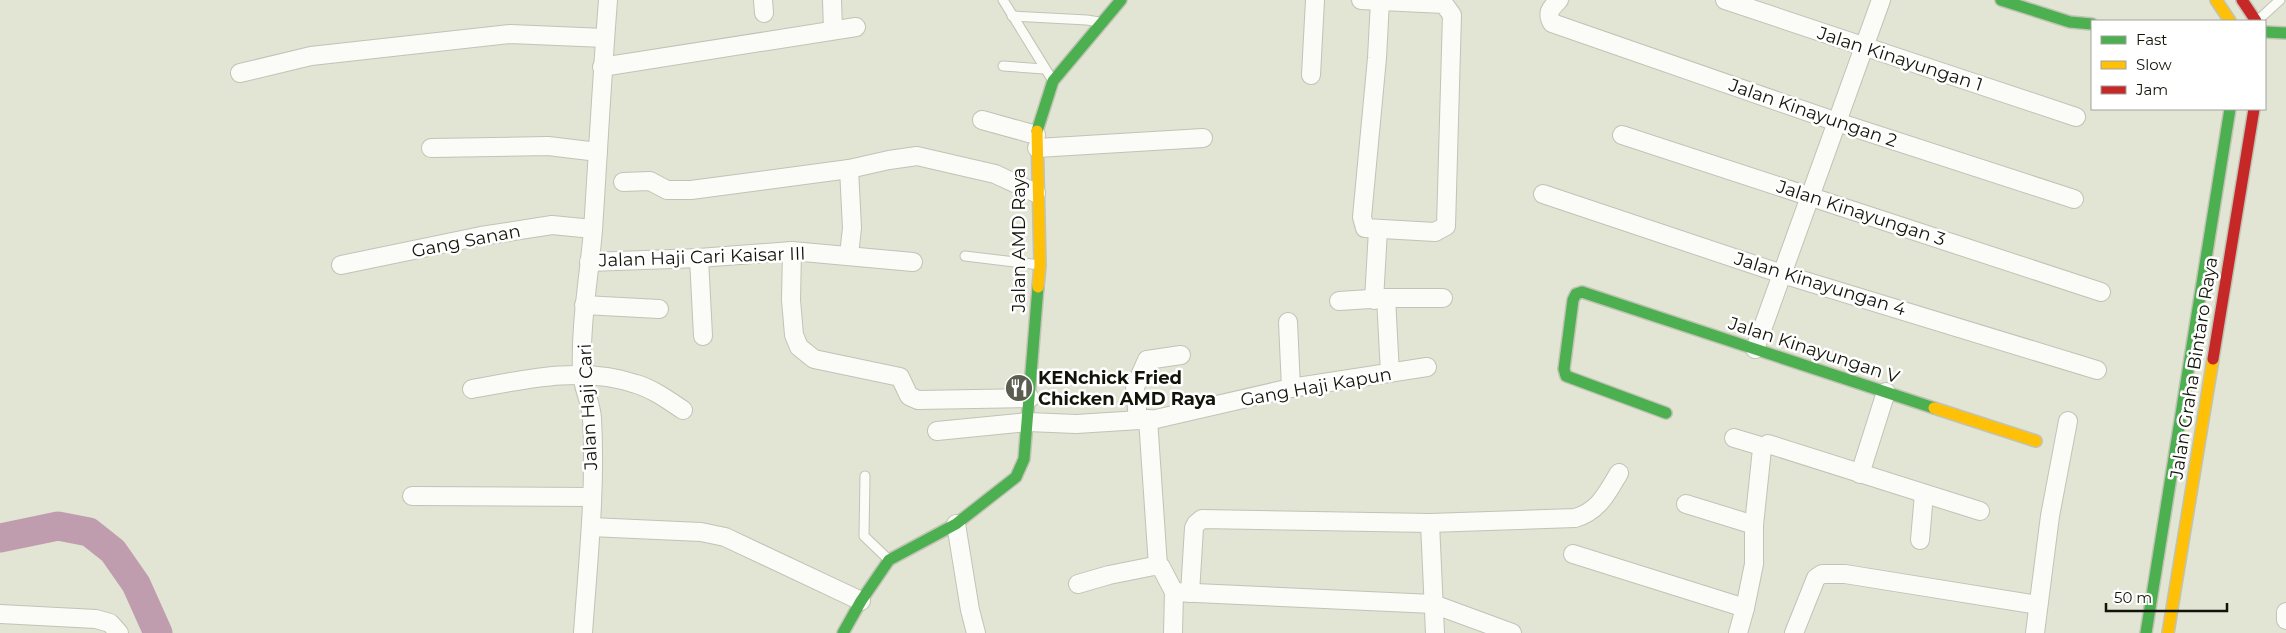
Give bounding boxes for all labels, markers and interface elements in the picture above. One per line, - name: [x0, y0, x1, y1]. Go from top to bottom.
- legend: [2091, 20, 2266, 110]
- street label: Jalan Kinayungan 1: [1814, 22, 1985, 96]
- text: Fast: [2136, 30, 2167, 49]
- text: Slow: [2136, 55, 2172, 74]
- street label: Jalan Kinayungan 2: [1725, 74, 1900, 152]
- text: Jam: [2135, 80, 2168, 99]
- street label: Jalan AMD Raya: [1008, 168, 1030, 313]
- street label: Jalan Kinayungan 3: [1773, 175, 1948, 251]
- street label: Gang Sanan: [410, 220, 522, 262]
- street label: Jalan Haji Cari Kaisar III: [597, 242, 806, 272]
- street label: Jalan Kinayungan 4: [1731, 247, 1908, 321]
- street label: Jalan Graha Bintaro Raya: [2165, 255, 2222, 482]
- street label: Jalan Kinayungan V: [1725, 312, 1903, 388]
- street label: Jalan Haji Cari: [574, 343, 602, 472]
- street label: Gang Haji Kapun: [1239, 363, 1393, 411]
- place label: KENchick Fried Chicken AMD Raya: [1038, 367, 1216, 410]
- restaurant icon: KENchick Fried Chicken AMD Raya: [1004, 373, 1034, 403]
- scale bar: [2106, 580, 2227, 612]
- text: 50 m: [2114, 588, 2152, 607]

